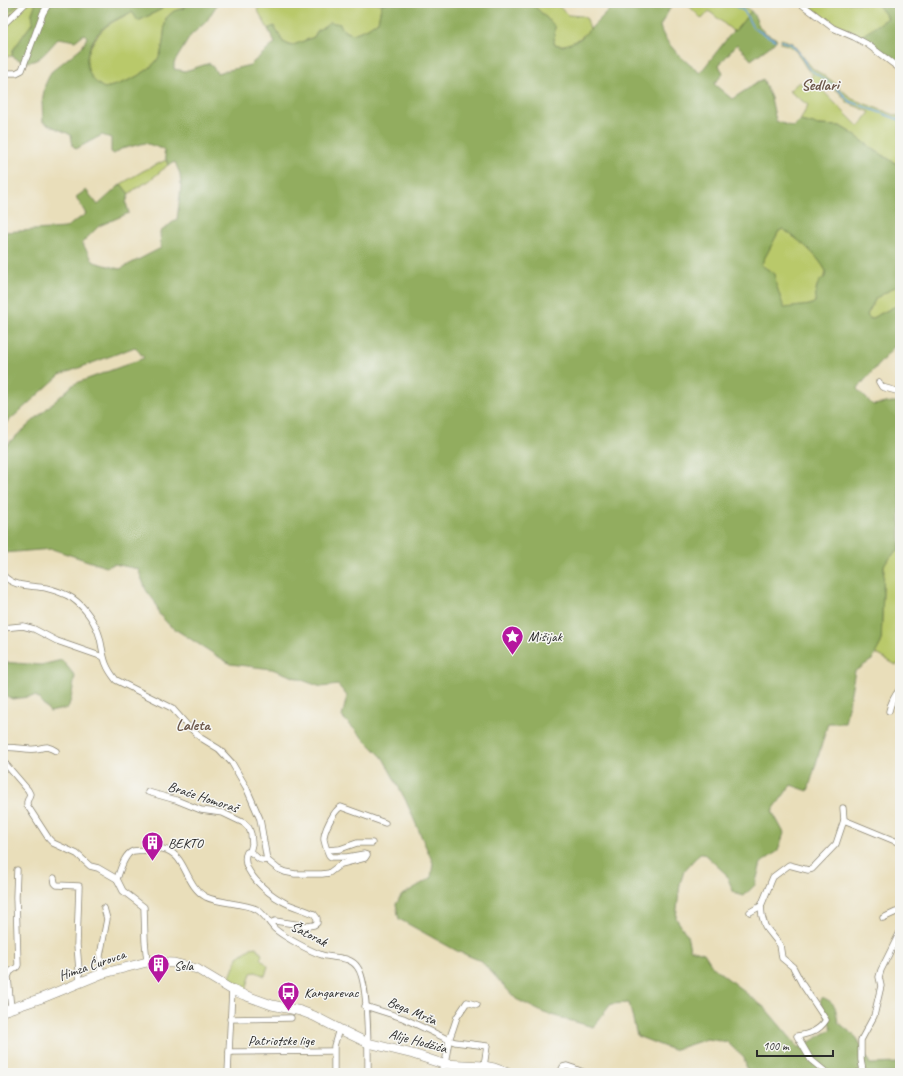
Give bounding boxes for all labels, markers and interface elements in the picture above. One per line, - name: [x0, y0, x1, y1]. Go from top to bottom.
- district label: Sedlari: [801, 75, 842, 95]
- place icon: Mišijak: [499, 623, 525, 656]
- place label: Mišijak: [528, 628, 563, 645]
- district label: Laleta: [176, 715, 211, 735]
- street label: Braće Homoraš: [166, 778, 242, 817]
- building icon: BEKTO: [140, 830, 166, 863]
- place label: BEKTO: [168, 835, 205, 852]
- street label: Šatorak: [288, 918, 331, 951]
- street label: Himza Ćurovca: [56, 945, 129, 984]
- building icon: Sela: [145, 952, 171, 985]
- place label: Sela: [174, 957, 195, 974]
- bus stop icon: Kangarevac: [275, 979, 301, 1012]
- place label: Kangarevac: [304, 984, 360, 1001]
- street label: Bega Mrša: [385, 993, 440, 1029]
- street label: Alije Hodžića: [387, 1025, 450, 1057]
- street label: Patriotske lige: [248, 1032, 316, 1049]
- scale bar: [757, 1032, 833, 1058]
- text: 100 m: [763, 1038, 790, 1054]

